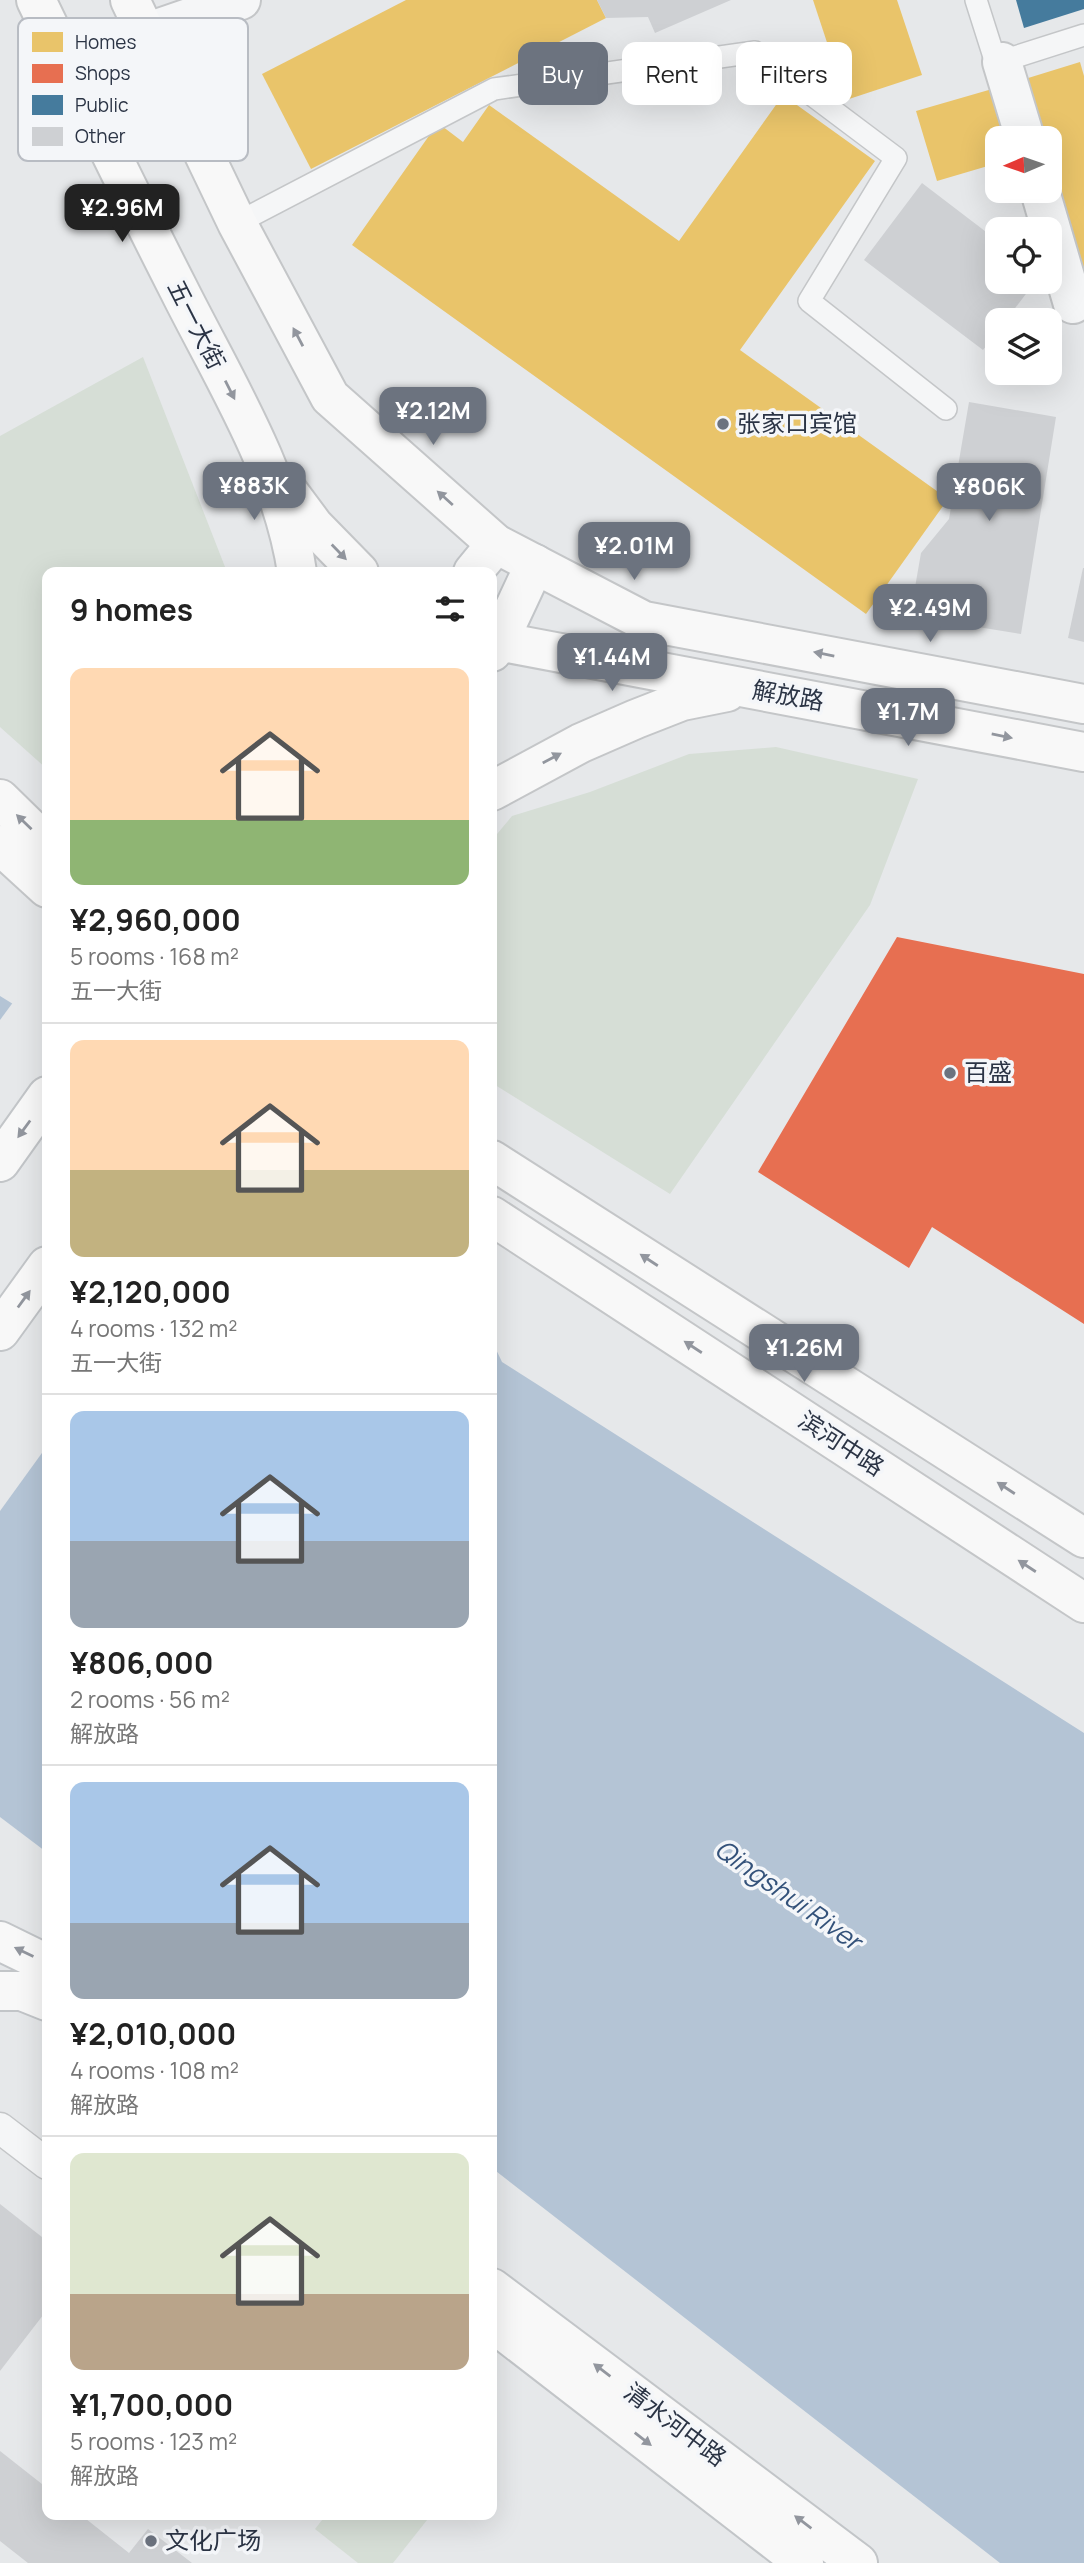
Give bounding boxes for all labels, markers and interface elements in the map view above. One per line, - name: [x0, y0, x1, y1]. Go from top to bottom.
- legend: [18, 18, 248, 161]
- text: Homes: [75, 29, 136, 55]
- chip: Buy: [518, 42, 608, 105]
- chip: Rent: [622, 42, 722, 105]
- chip: Filters: [736, 42, 852, 105]
- text: Shops: [75, 60, 130, 86]
- text: Public: [75, 92, 128, 118]
- text: Other: [75, 123, 126, 149]
- north arrow: [985, 126, 1062, 203]
- map controls: [985, 126, 1062, 385]
- pin: ¥2.96M: [65, 184, 179, 244]
- text: ¥2.96M: [81, 191, 164, 223]
- button: locate: [985, 217, 1062, 294]
- street label: 五一大街: [161, 274, 234, 375]
- button: layers: [985, 308, 1062, 385]
- one-way arrow: [292, 327, 303, 347]
- one-way arrow: [223, 381, 235, 401]
- pin: ¥2.12M: [376, 388, 490, 447]
- text: ¥2.12M: [395, 394, 471, 426]
- place label: 张家口宾馆: [737, 406, 857, 439]
- marker: 张家口宾馆: [715, 416, 731, 432]
- pin: ¥883K: [205, 462, 303, 522]
- pin: ¥806K: [940, 463, 1038, 523]
- text: ¥883K: [219, 469, 289, 501]
- text: ¥806K: [953, 470, 1025, 502]
- one-way arrow: [436, 490, 454, 506]
- pin: ¥2.01M: [577, 522, 691, 582]
- text: ¥2.01M: [594, 529, 674, 561]
- one-way arrow: [330, 543, 347, 560]
- pin: ¥2.49M: [873, 584, 987, 644]
- text: 9 homes: [70, 589, 193, 630]
- icon: filters: [431, 590, 469, 628]
- text: ¥2.49M: [889, 591, 971, 623]
- pin: ¥1.44M: [555, 634, 669, 693]
- text: ¥1.44M: [573, 640, 651, 672]
- one-way arrow: [813, 648, 835, 659]
- street label: 解放路: [750, 672, 827, 717]
- pin: ¥1.7M: [859, 688, 957, 748]
- text: ¥1.7M: [877, 695, 939, 727]
- icon: home: [207, 713, 333, 839]
- one-way arrow: [991, 731, 1013, 742]
- one-way arrow: [542, 753, 562, 764]
- one-way arrow: [15, 813, 32, 830]
- text: ¥2,960,000: [70, 899, 241, 940]
- text: 5 rooms · 168 m²: [70, 940, 239, 972]
- text: 五一大街: [70, 974, 162, 1006]
- place label: 百盛: [964, 1055, 1012, 1088]
- marker: 百盛: [942, 1065, 958, 1081]
- icon: home: [207, 1085, 333, 1211]
- one-way arrow: [17, 1120, 31, 1138]
- one-way arrow: [639, 1254, 659, 1267]
- text: ¥2,120,000: [70, 1271, 231, 1312]
- one-way arrow: [16, 1290, 30, 1308]
- text: 4 rooms · 132 m²: [70, 1312, 238, 1344]
- pin: ¥1.26M: [747, 1324, 861, 1384]
- text: ¥1.26M: [765, 1331, 843, 1363]
- one-way arrow: [683, 1341, 703, 1354]
- text: 五一大街: [70, 1346, 162, 1378]
- street label: 滨河中路: [793, 1403, 891, 1483]
- icon: home: [207, 1456, 333, 1582]
- one-way arrow: [996, 1482, 1015, 1495]
- one-way arrow: [1018, 1559, 1036, 1573]
- text: ¥806,000: [70, 1642, 213, 1683]
- text: 2 rooms · 56 m²: [70, 1683, 230, 1715]
- text: 解放路: [70, 1717, 139, 1749]
- icon: home: [207, 1827, 333, 1953]
- water label: Qingshui River: [708, 1830, 872, 1960]
- one-way arrow: [14, 1947, 34, 1958]
- text: ¥2,010,000: [70, 2013, 236, 2054]
- text: 4 rooms · 108 m²: [70, 2054, 239, 2086]
- text: 解放路: [70, 2088, 139, 2120]
- icon: home: [207, 2198, 333, 2324]
- one-way arrow: [593, 2364, 611, 2378]
- street label: 清水河中路: [618, 2375, 734, 2473]
- text: ¥1,700,000: [70, 2384, 233, 2425]
- text: 5 rooms · 123 m²: [70, 2425, 237, 2457]
- one-way arrow: [634, 2431, 652, 2445]
- text: 解放路: [70, 2459, 139, 2491]
- one-way arrow: [794, 2515, 812, 2529]
- place label: 文化广场: [165, 2523, 261, 2556]
- marker: 文化广场: [143, 2533, 159, 2549]

